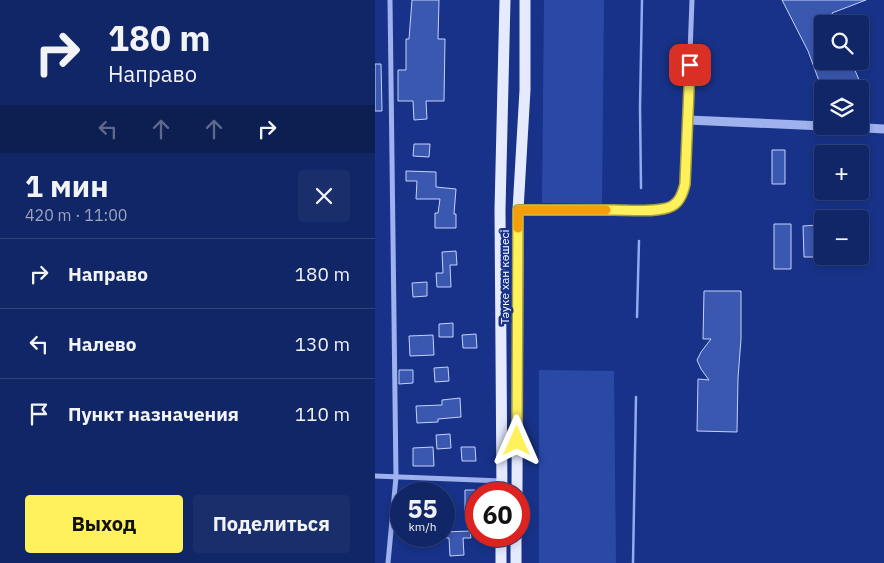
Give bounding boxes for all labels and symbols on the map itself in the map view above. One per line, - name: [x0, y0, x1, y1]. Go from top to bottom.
- pin: [669, 44, 711, 86]
- street label: Тәуке хан көшесі: [497, 229, 512, 325]
- position arrow: [490, 414, 542, 466]
- speed limit sign: 60: [465, 482, 530, 547]

